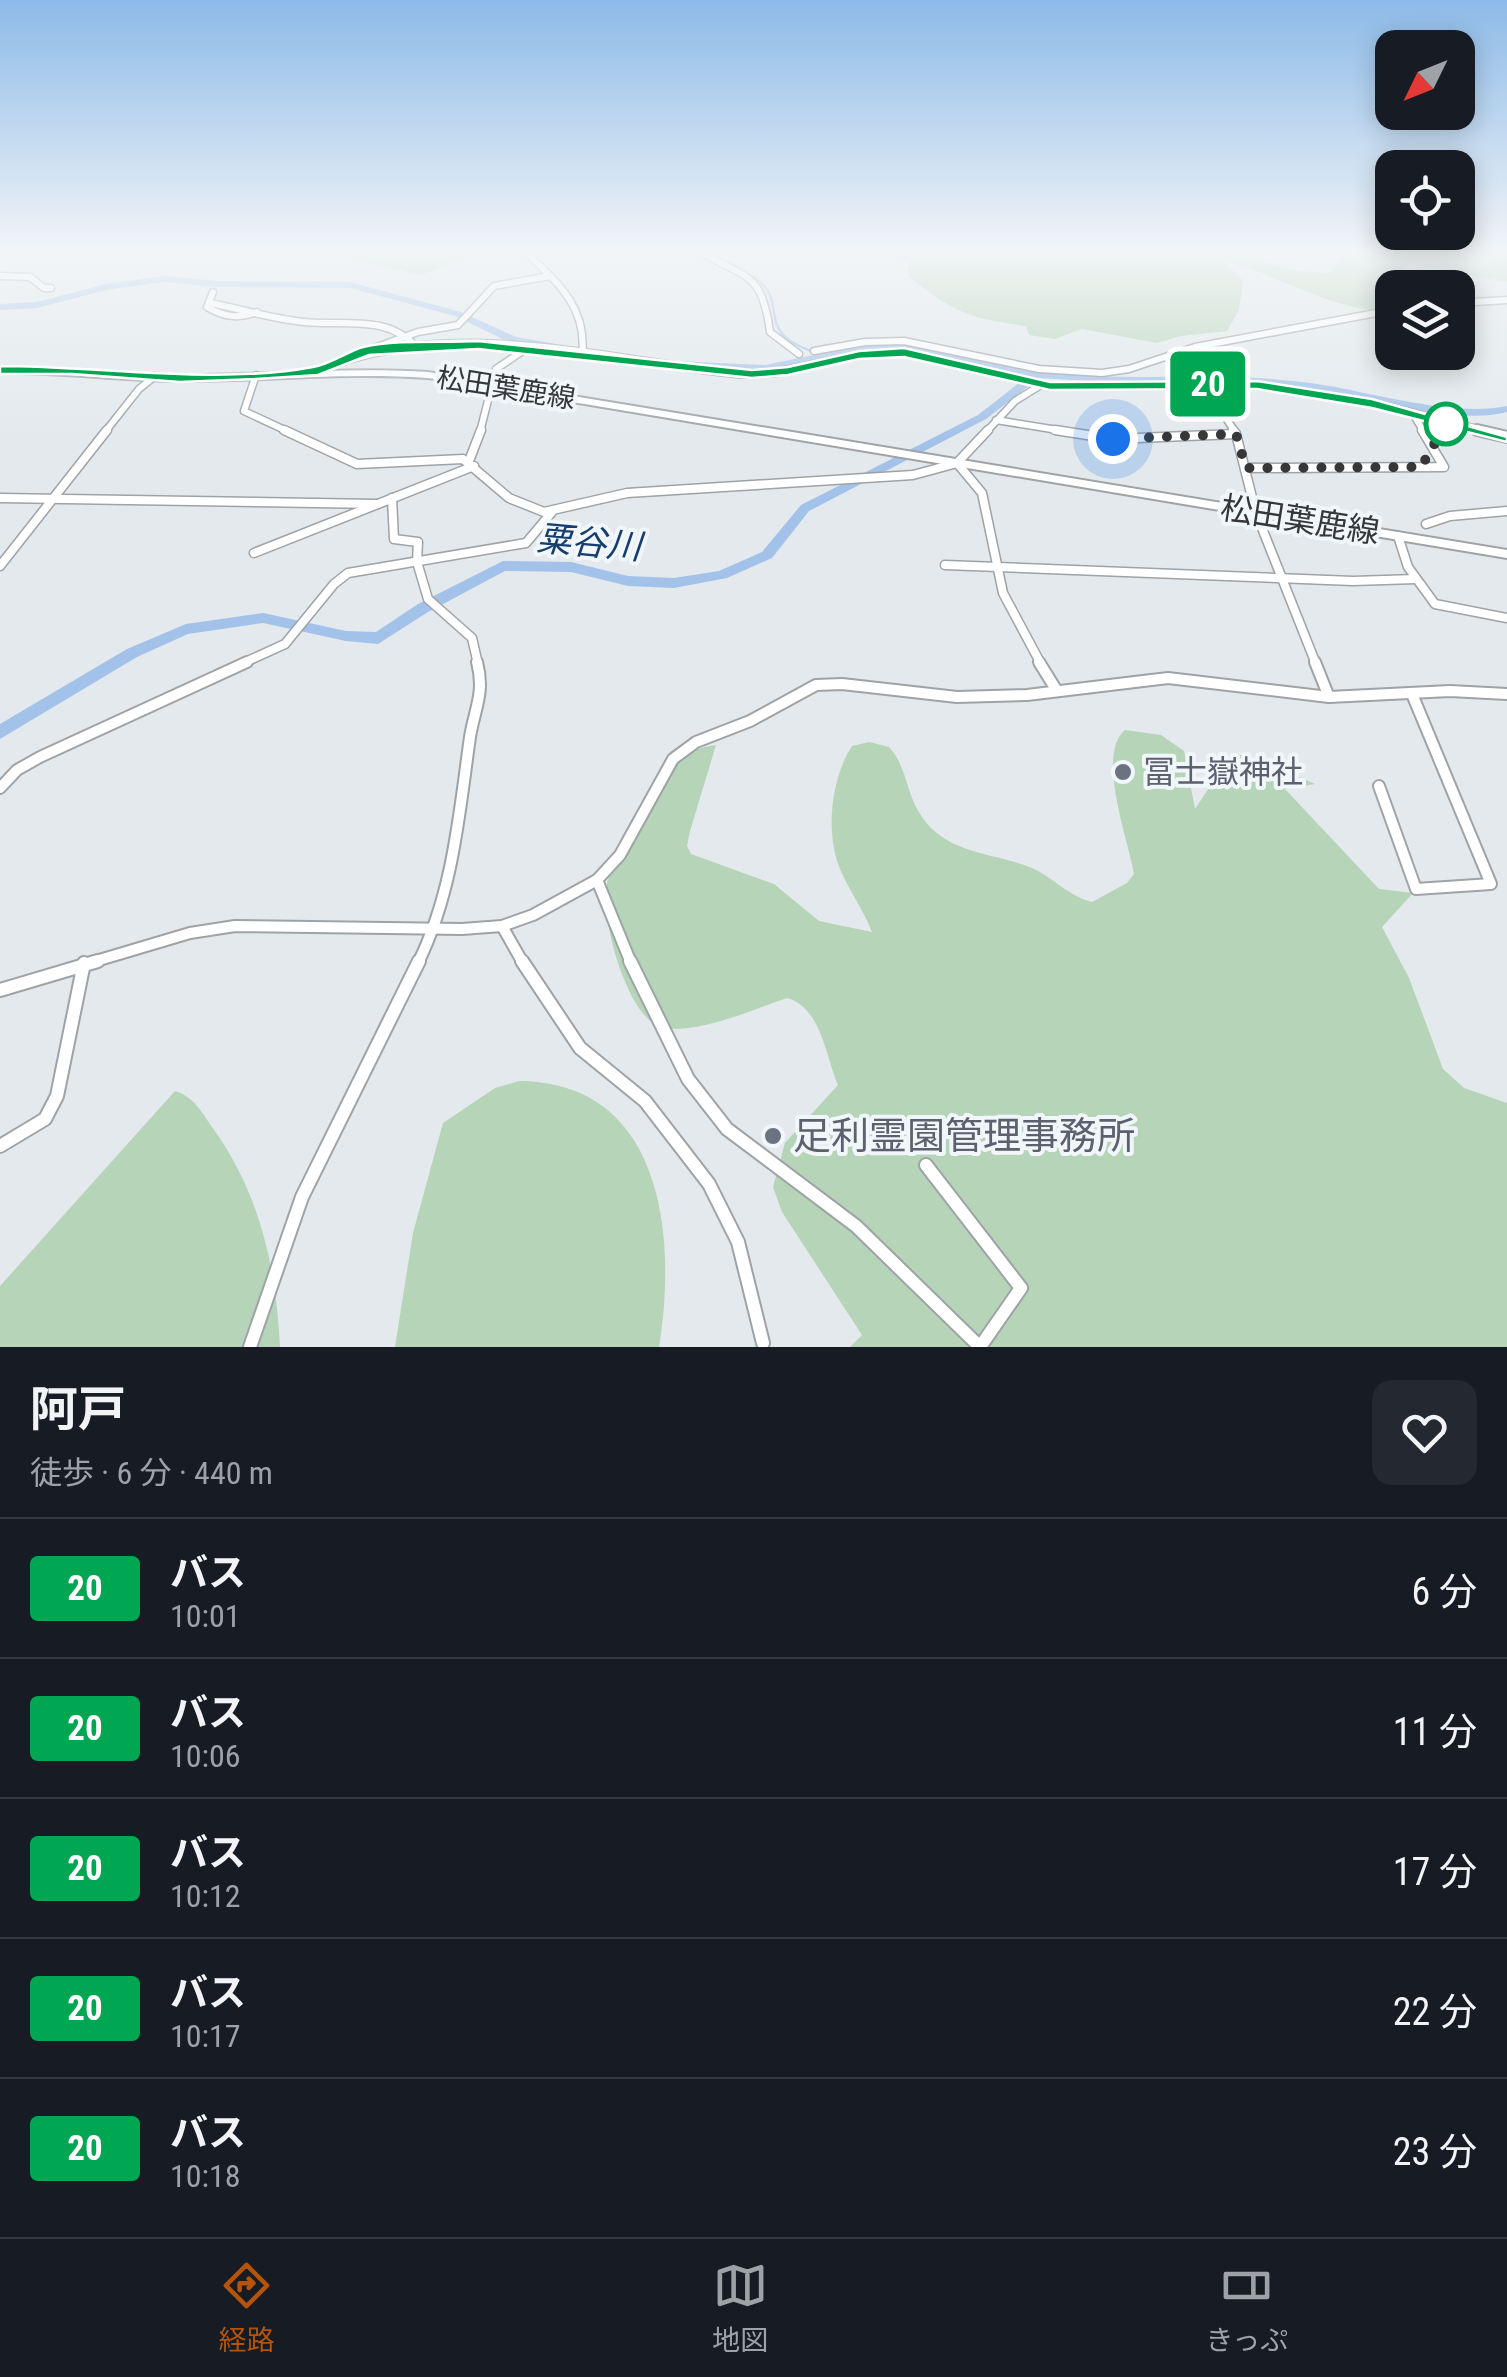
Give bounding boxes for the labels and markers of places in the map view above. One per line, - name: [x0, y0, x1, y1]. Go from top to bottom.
- unlabelled marker: [1425, 403, 1467, 445]
- place label: 冨士嶽神社: [1143, 753, 1303, 791]
- marker: 冨士嶽神社: [1112, 761, 1134, 783]
- place label: 足利霊園管理事務所: [793, 1114, 1135, 1158]
- marker: 足利霊園管理事務所: [762, 1125, 784, 1147]

